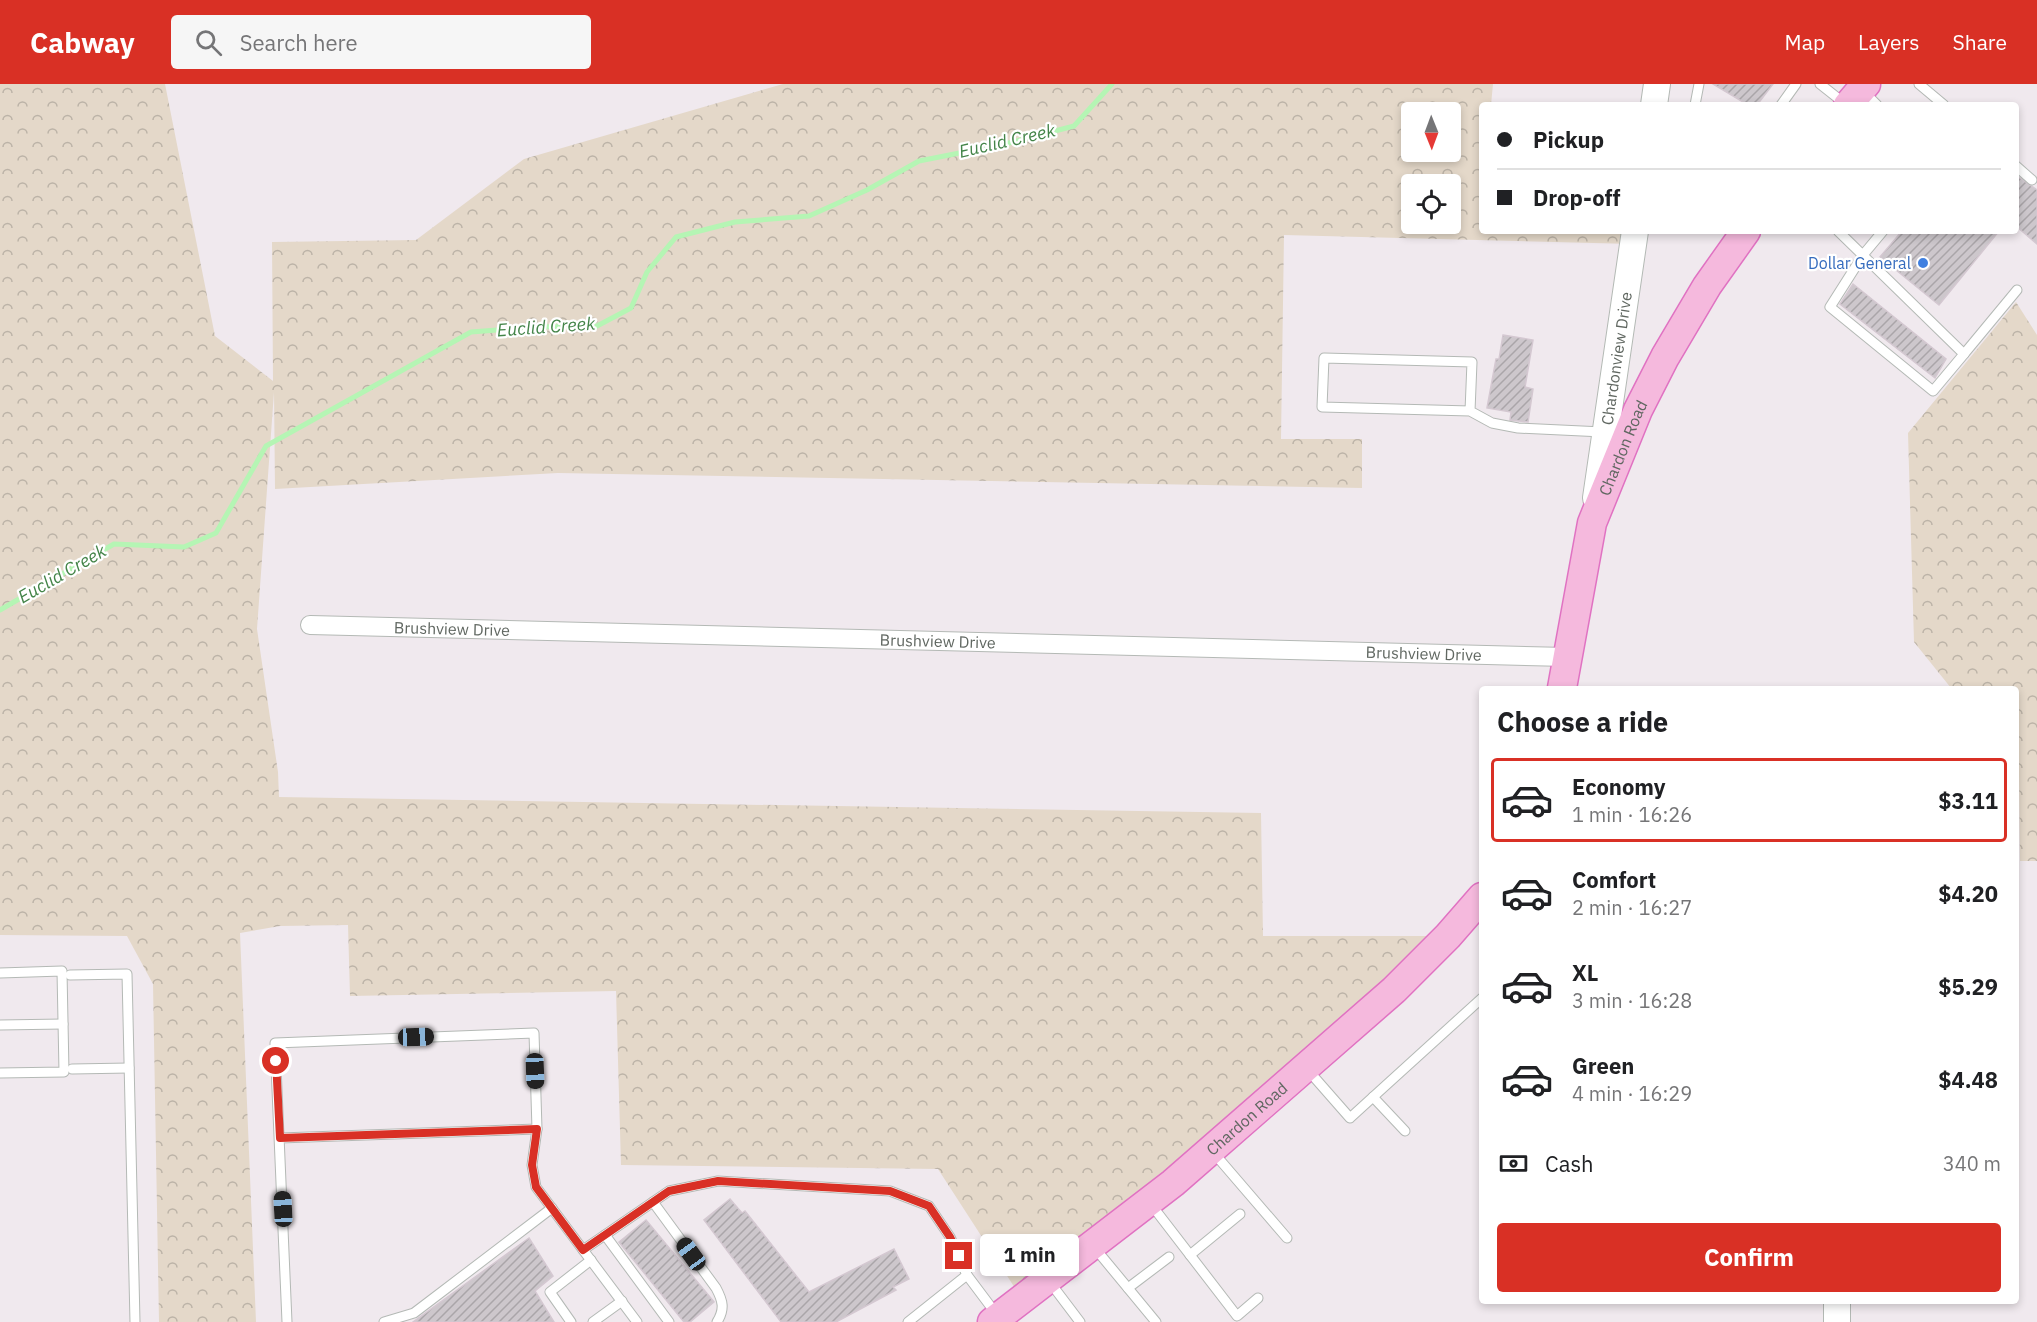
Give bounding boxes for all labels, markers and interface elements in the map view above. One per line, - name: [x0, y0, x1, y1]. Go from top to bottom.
- search box: [171, 15, 591, 69]
- text: Cabway: [30, 24, 135, 61]
- icon: search: [192, 26, 225, 59]
- text: Search here: [240, 28, 358, 57]
- text: Map: [1785, 28, 1825, 56]
- text: Layers: [1858, 28, 1920, 56]
- text: Share: [1953, 28, 2007, 56]
- north arrow: [1401, 102, 1461, 162]
- map controls: [1401, 102, 1461, 234]
- water label: Euclid Creek: [956, 118, 1058, 163]
- text: Pickup: [1533, 125, 1604, 154]
- button: locate: [1401, 174, 1461, 234]
- text: Drop-off: [1533, 183, 1620, 212]
- place label: Dollar General: [1808, 253, 1911, 273]
- marker: Dollar General: [1916, 256, 1930, 270]
- street label: Chardonview Drive: [1597, 290, 1636, 426]
- water label: Euclid Creek: [496, 312, 596, 341]
- street label: Chardon Road: [1594, 397, 1651, 498]
- water label: Euclid Creek: [13, 539, 111, 608]
- street label: Brushview Drive: [394, 617, 510, 640]
- street label: Brushview Drive: [880, 630, 996, 652]
- street label: Brushview Drive: [1365, 642, 1482, 665]
- text: Choose a ride: [1497, 704, 1668, 739]
- text: Economy: [1572, 772, 1666, 801]
- icon: car: [1500, 773, 1554, 827]
- text: $3.11: [1938, 786, 1998, 815]
- text: 1 min · 16:26: [1572, 801, 1692, 828]
- text: Comfort: [1572, 865, 1656, 894]
- icon: car: [1500, 866, 1554, 920]
- text: $4.20: [1938, 879, 1998, 908]
- text: 2 min · 16:27: [1572, 894, 1692, 921]
- text: XL: [1572, 958, 1598, 987]
- icon: car: [1500, 959, 1554, 1013]
- text: $5.29: [1938, 972, 1998, 1001]
- text: 3 min · 16:28: [1572, 987, 1692, 1014]
- car: [398, 1027, 434, 1047]
- route start: [262, 1047, 289, 1074]
- text: Green: [1572, 1051, 1634, 1080]
- icon: car: [1500, 1052, 1554, 1106]
- car: [525, 1053, 545, 1089]
- text: $4.48: [1938, 1065, 1998, 1094]
- street label: Chardon Road: [1202, 1078, 1291, 1160]
- text: 4 min · 16:29: [1572, 1080, 1692, 1107]
- icon: cash: [1497, 1147, 1530, 1180]
- text: Cash: [1545, 1149, 1594, 1178]
- text: 340 m: [1943, 1150, 2001, 1177]
- car: [273, 1191, 293, 1227]
- button: Confirm: [1497, 1223, 2001, 1292]
- car: [673, 1234, 709, 1274]
- callout: 1 min: [980, 1235, 1079, 1277]
- text: 1 min: [1003, 1241, 1056, 1268]
- route end: [945, 1242, 972, 1269]

